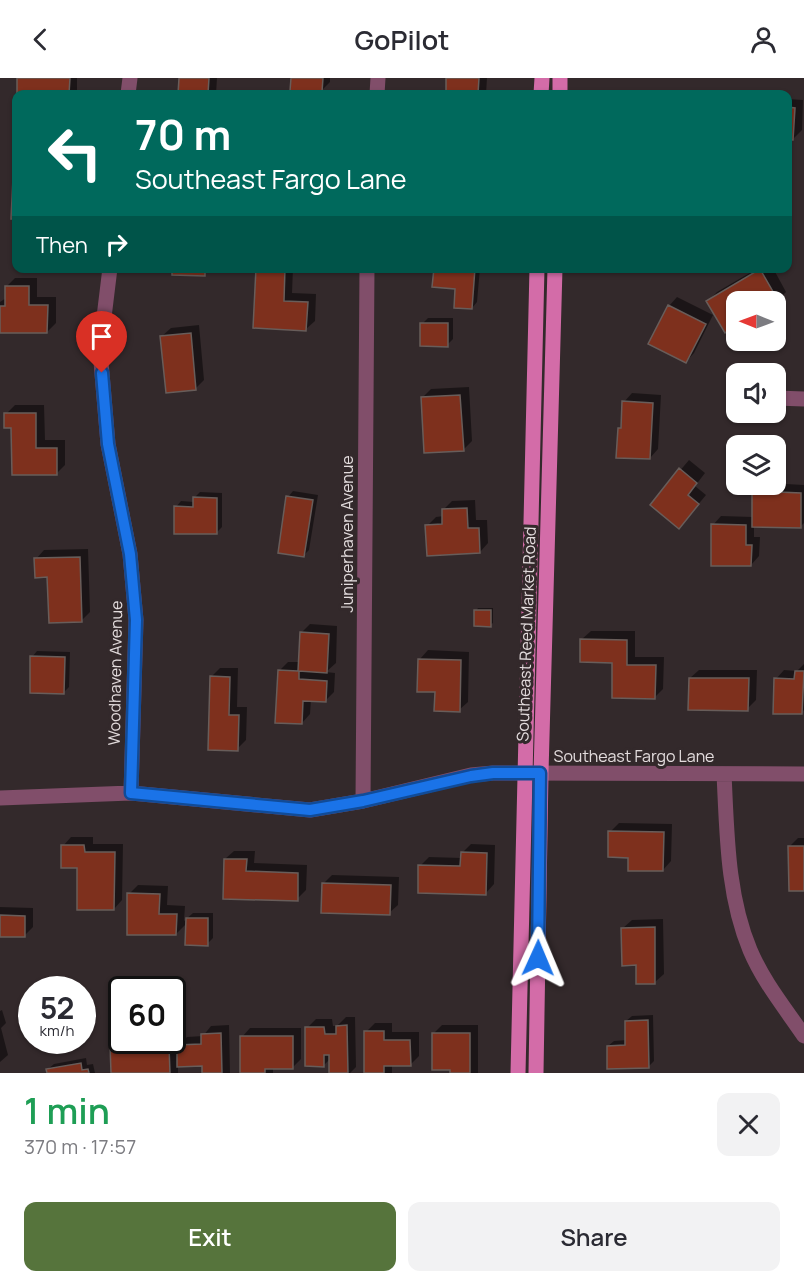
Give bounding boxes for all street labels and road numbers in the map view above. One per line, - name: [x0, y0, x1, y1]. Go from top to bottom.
- street label: Juniperhaven Avenue: [336, 455, 358, 613]
- street label: Southeast Reed Market Road: [511, 526, 541, 742]
- street label: Woodhaven Avenue: [103, 600, 127, 746]
- street label: Southeast Fargo Lane: [554, 745, 714, 767]

